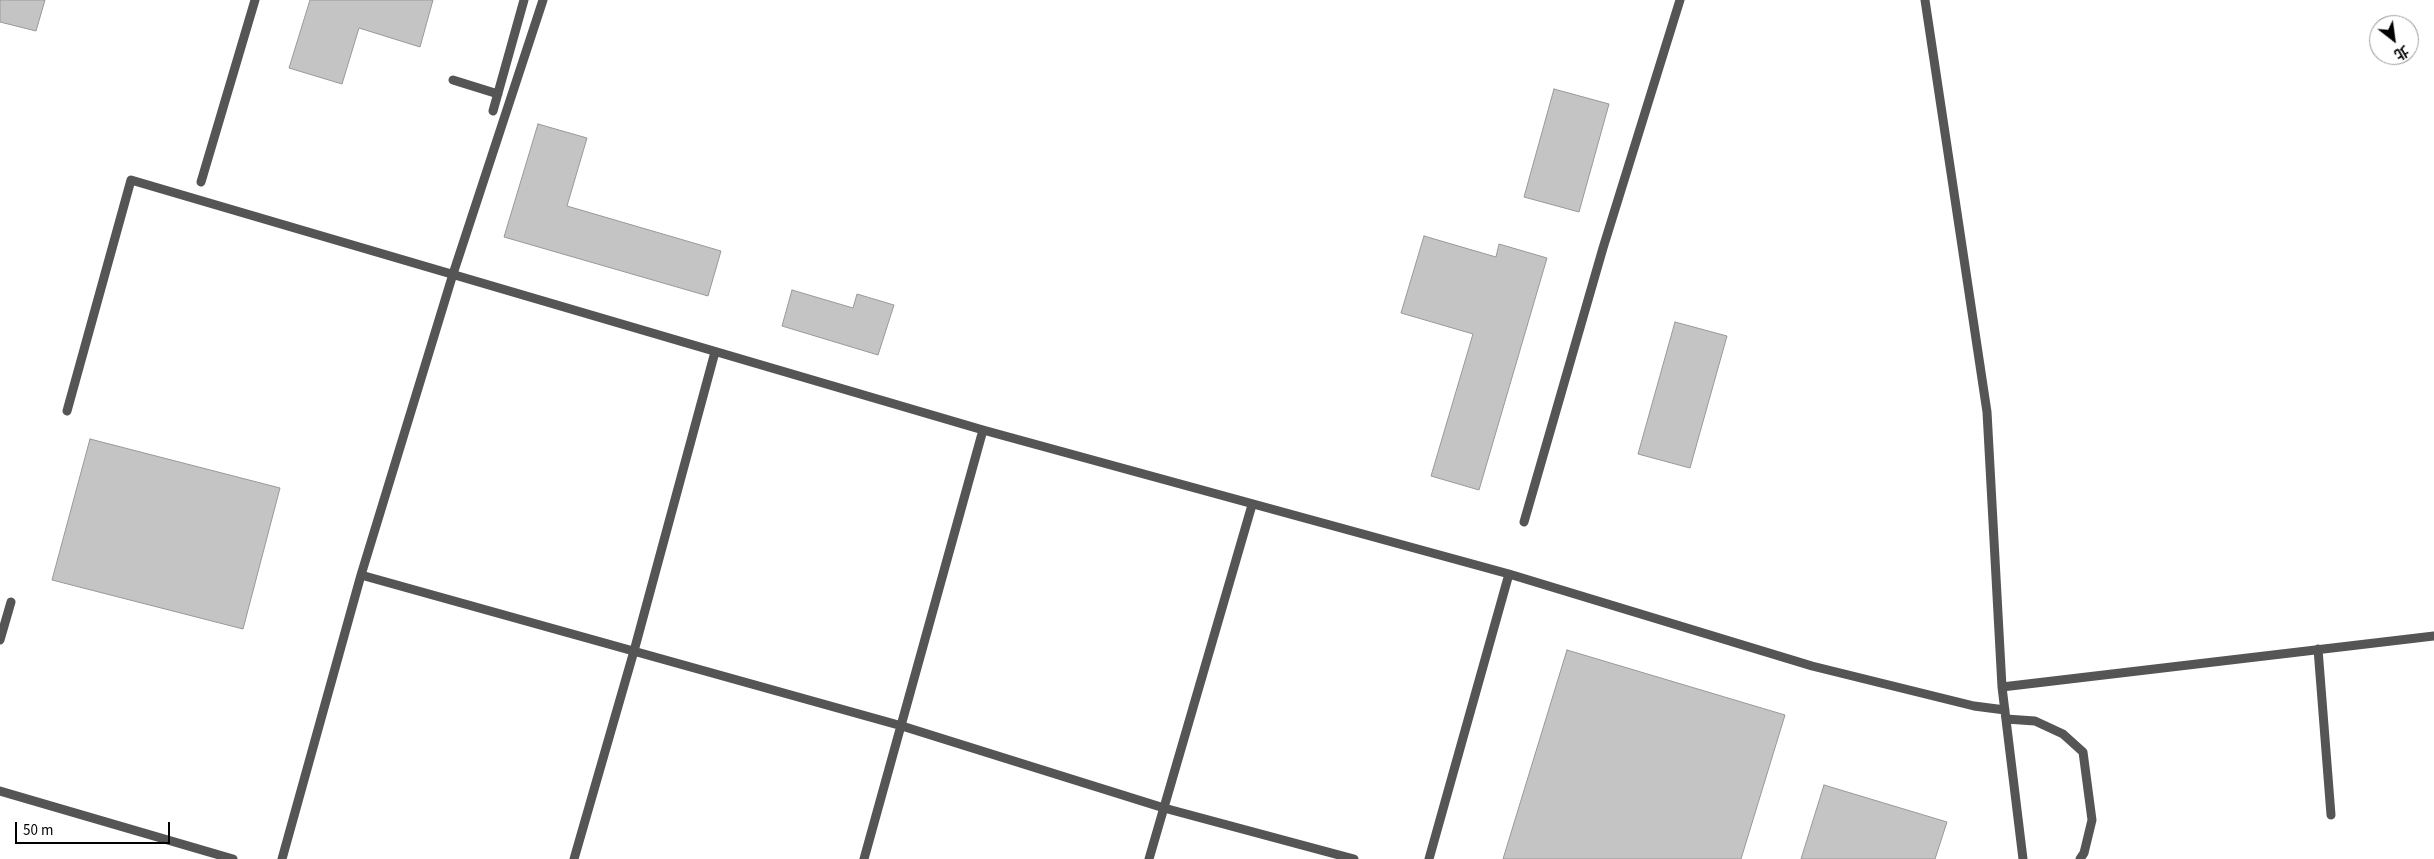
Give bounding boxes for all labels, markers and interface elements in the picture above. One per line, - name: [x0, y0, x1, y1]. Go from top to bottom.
- north arrow: [2369, 15, 2419, 65]
- text: 北: [2390, 40, 2412, 64]
- scale bar: [18, 812, 172, 844]
- text: 50 m: [23, 820, 53, 841]

